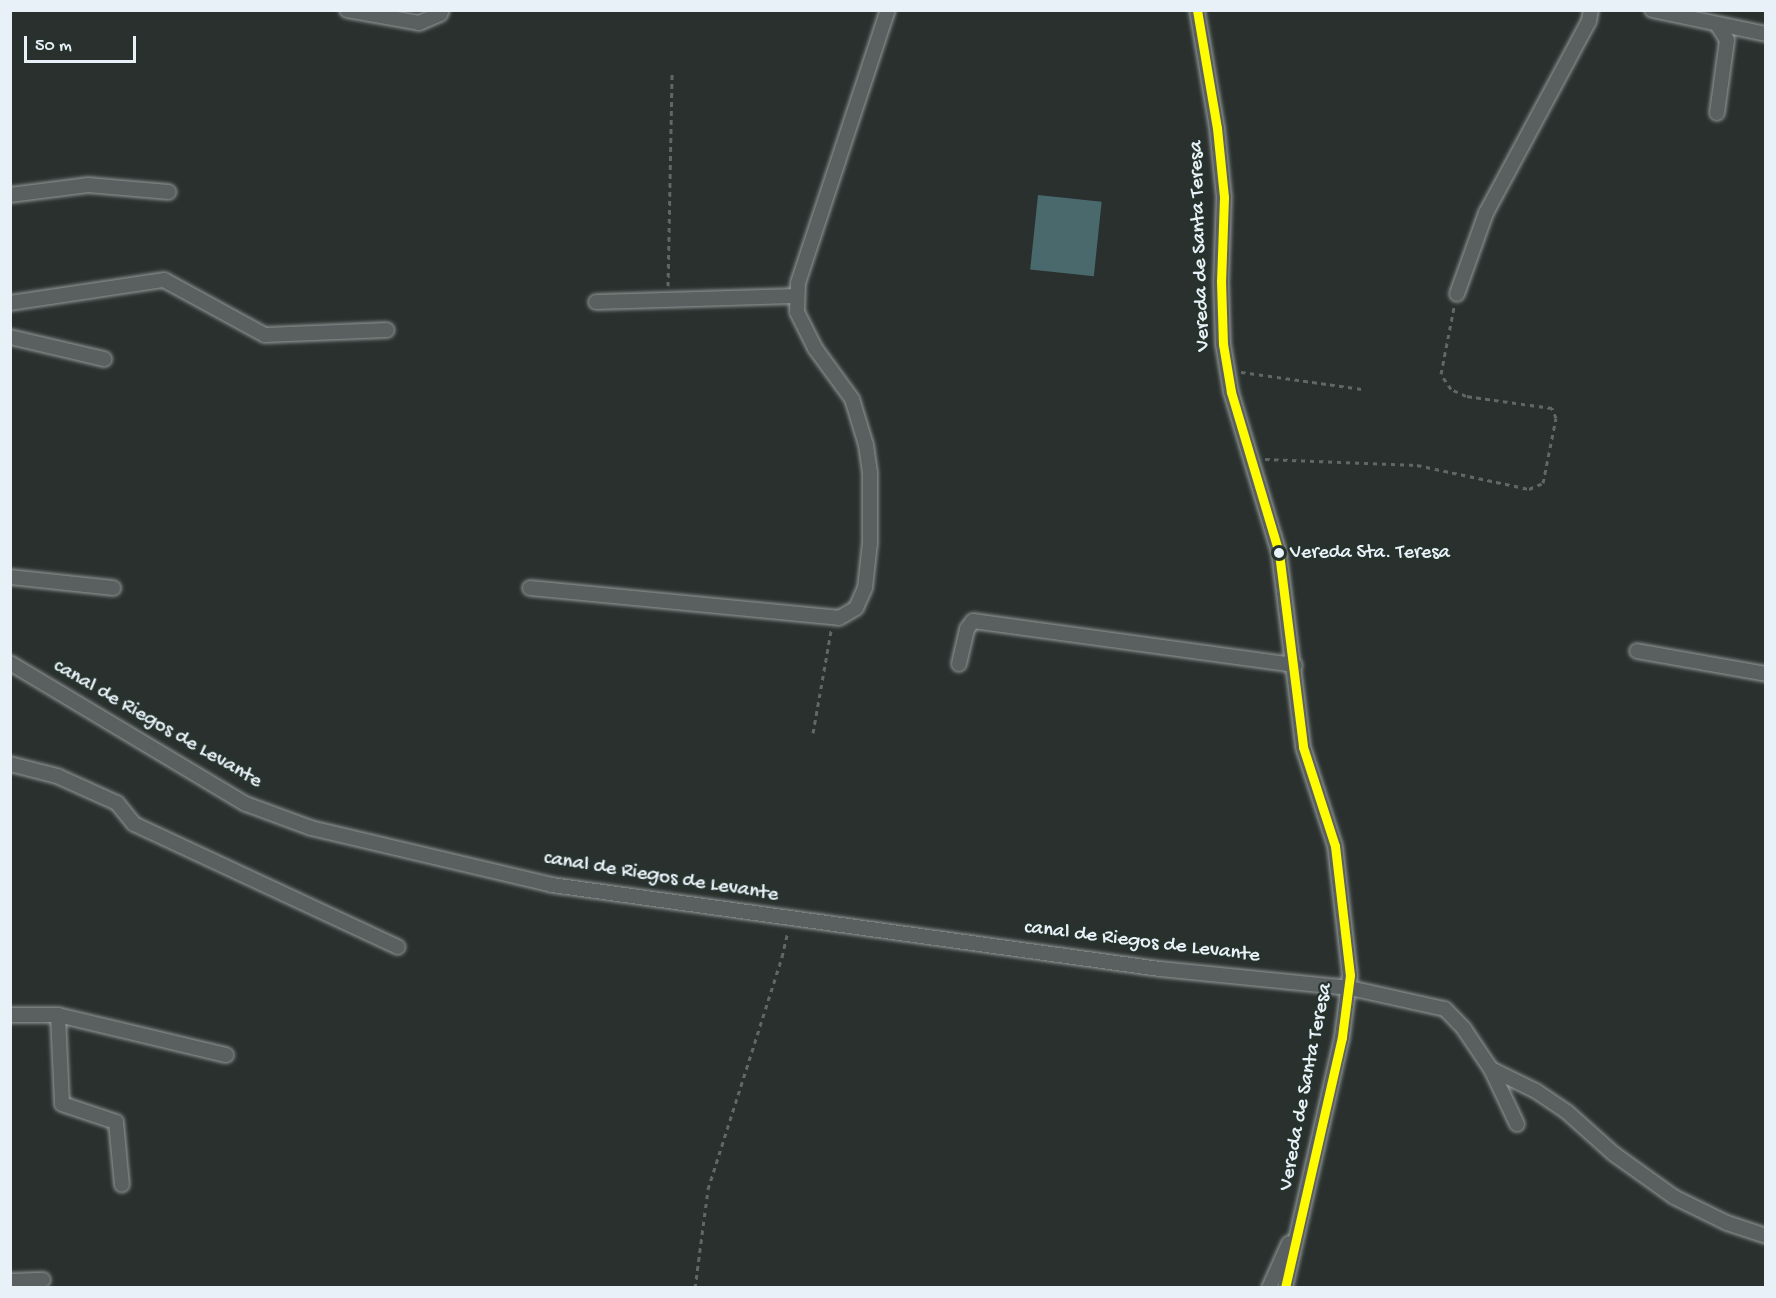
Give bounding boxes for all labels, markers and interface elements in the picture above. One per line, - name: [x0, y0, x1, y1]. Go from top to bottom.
- scale bar: [27, 24, 140, 62]
- text: 50 m: [35, 36, 72, 57]
- street label: Vereda de Santa Teresa: [1185, 140, 1217, 352]
- place label: Vereda Sta. Teresa: [1290, 541, 1450, 565]
- marker: Vereda Sta. Teresa: [1273, 547, 1285, 559]
- street label: canal de Riegos de Levante: [48, 655, 266, 795]
- street label: canal de Riegos de Levante: [542, 847, 780, 909]
- street label: canal de Riegos de Levante: [1023, 916, 1261, 970]
- street label: Vereda de Santa Teresa: [1275, 981, 1339, 1193]

